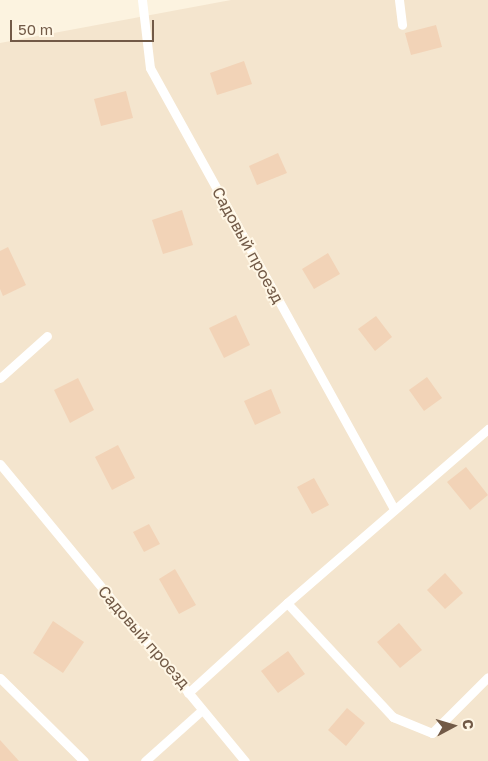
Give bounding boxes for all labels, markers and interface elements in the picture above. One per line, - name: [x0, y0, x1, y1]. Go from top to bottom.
- scale bar: [12, 10, 156, 42]
- text: 50 m: [18, 20, 53, 38]
- street label: Садовый проезд: [208, 183, 288, 307]
- street label: Садовый проезд: [94, 582, 194, 692]
- north arrow: [428, 701, 478, 751]
- text: С: [459, 719, 477, 730]

